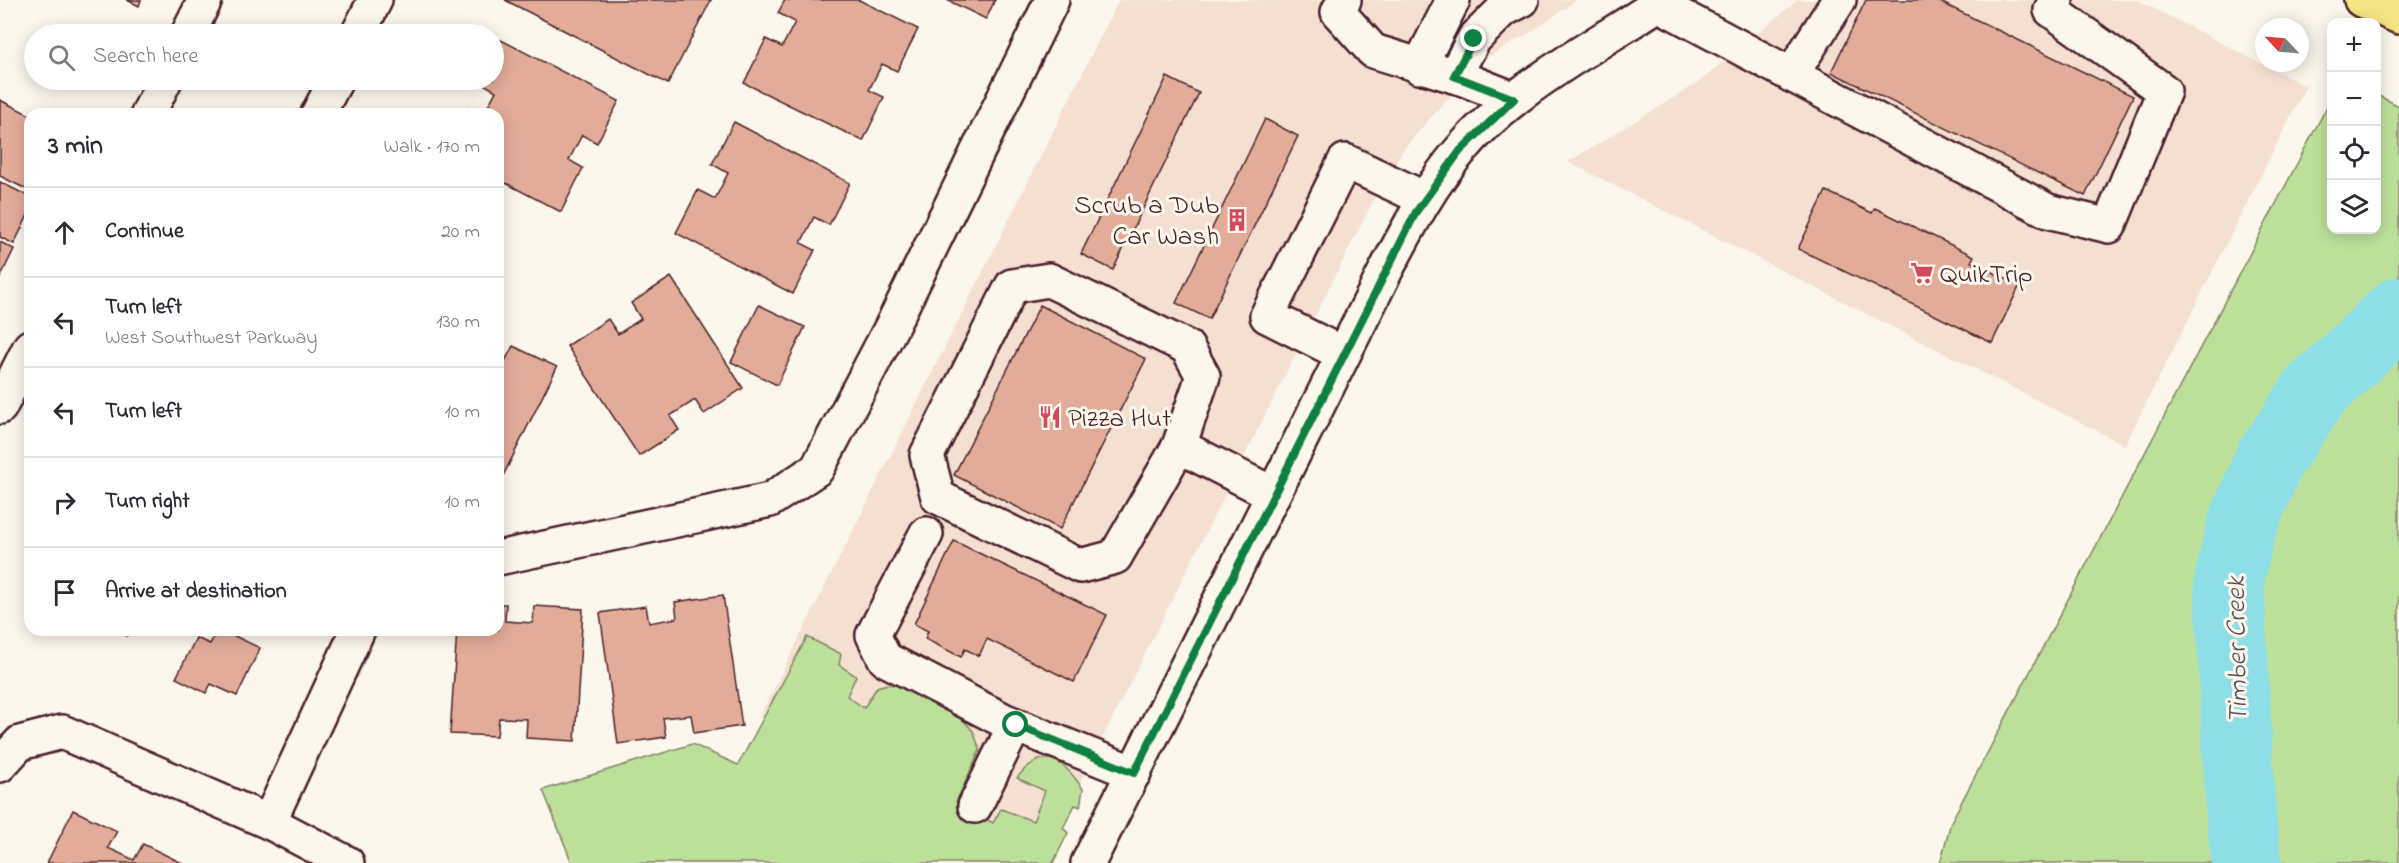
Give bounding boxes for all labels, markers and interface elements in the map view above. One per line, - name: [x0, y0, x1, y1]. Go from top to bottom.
- north arrow: [2255, 18, 2309, 72]
- map controls: [2327, 18, 2381, 234]
- button: +: [2327, 18, 2381, 72]
- search box: [24, 24, 504, 90]
- route end: [1460, 25, 1486, 51]
- icon: search: [45, 41, 78, 74]
- text: Search here: [93, 41, 198, 73]
- button: −: [2327, 72, 2381, 126]
- button: locate: [2327, 126, 2381, 180]
- text: 3 min: [48, 128, 103, 166]
- text: Walk · 170 m: [384, 133, 480, 162]
- button: layers: [2327, 180, 2381, 234]
- place label: Scrub a Dub Car Wash: [1074, 187, 1219, 257]
- building icon: Scrub a Dub Car Wash: [1224, 207, 1250, 233]
- icon: ahead: [48, 216, 81, 249]
- text: Continue: [105, 216, 184, 248]
- text: 20 m: [441, 218, 480, 247]
- place label: QuikTrip: [1940, 256, 2033, 295]
- supermarket icon: QuikTrip: [1909, 260, 1935, 286]
- text: Turn left: [105, 292, 182, 324]
- icon: left: [48, 306, 81, 339]
- text: 130 m: [436, 308, 480, 337]
- text: West Southwest Parkway: [105, 324, 317, 353]
- icon: left: [48, 396, 81, 429]
- text: Turn left: [105, 396, 182, 428]
- text: 10 m: [444, 398, 480, 427]
- place label: Pizza Hut: [1068, 400, 1171, 439]
- restaurant icon: Pizza Hut: [1037, 404, 1063, 430]
- icon: right: [48, 486, 81, 519]
- text: Turn right: [105, 486, 190, 518]
- text: 10 m: [444, 488, 480, 517]
- water label: Timber Creek: [2217, 574, 2260, 724]
- icon: arrive: [48, 576, 81, 609]
- text: Arrive at destination: [105, 576, 287, 608]
- route start: [1002, 711, 1028, 737]

